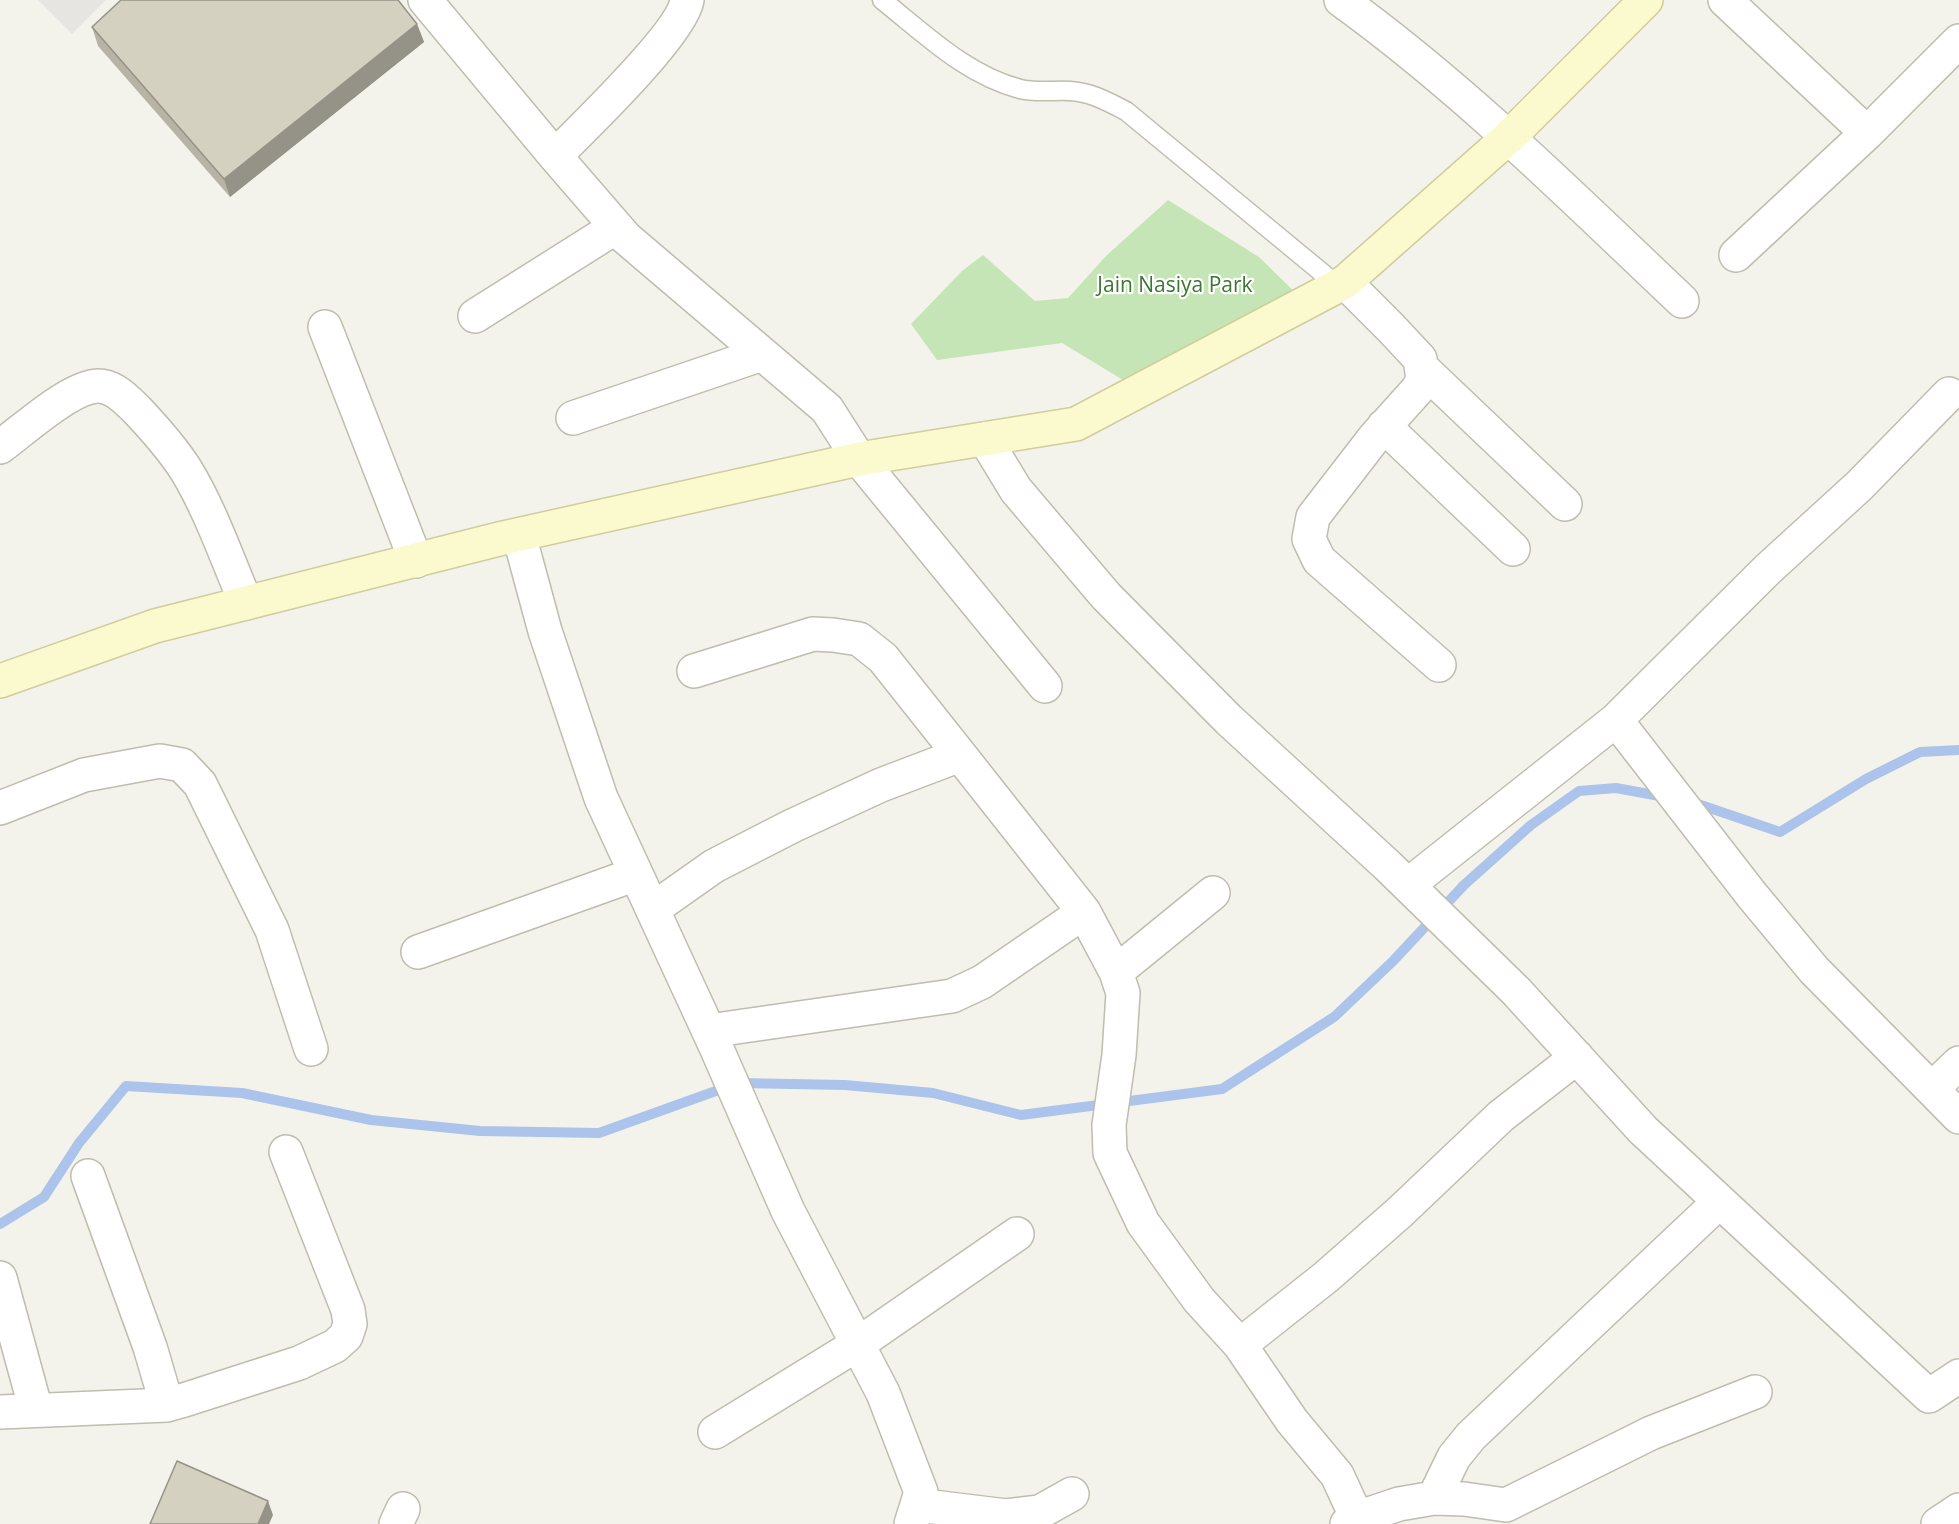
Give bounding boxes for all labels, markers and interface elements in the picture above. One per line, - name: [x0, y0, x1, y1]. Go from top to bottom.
- park label: Jain Nasiya Park: [1097, 273, 1253, 299]

